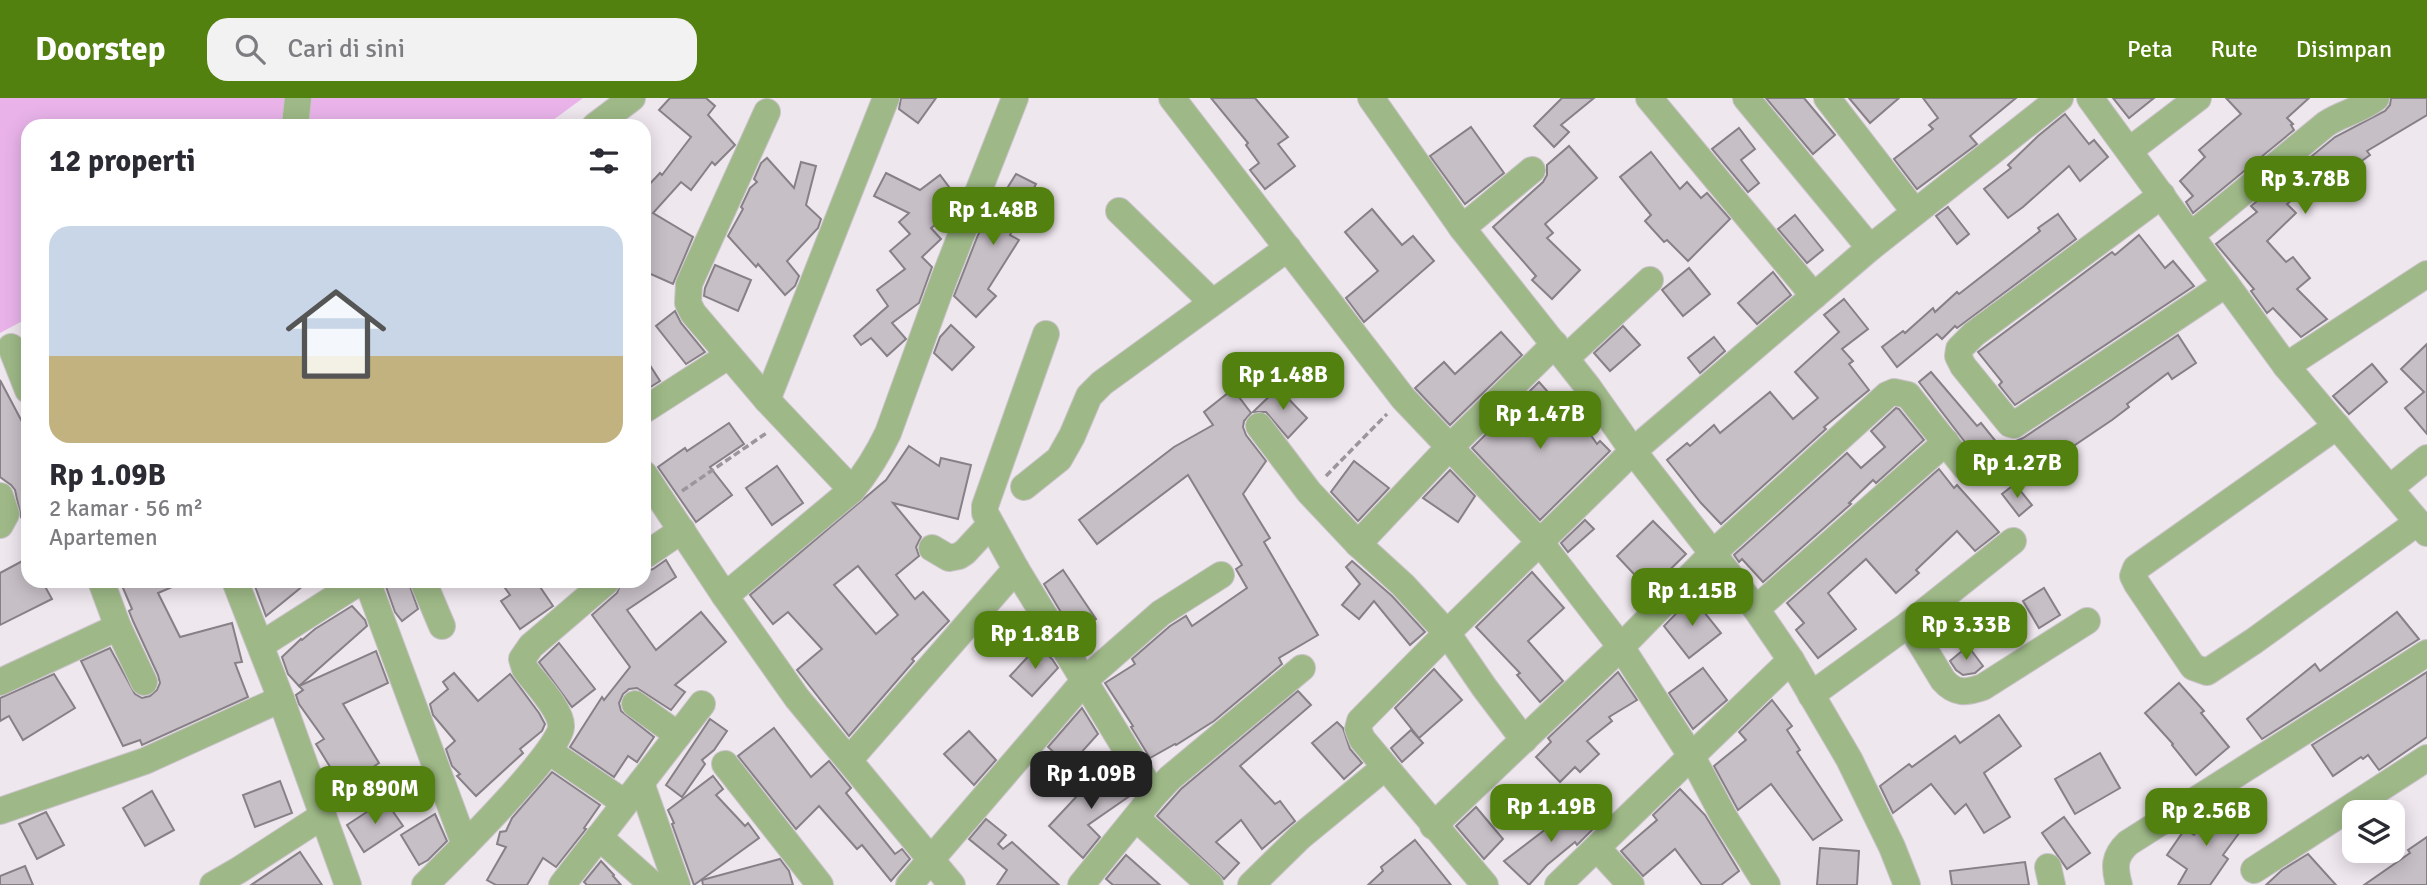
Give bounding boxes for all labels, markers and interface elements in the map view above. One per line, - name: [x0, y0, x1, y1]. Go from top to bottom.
- search box: [207, 18, 697, 81]
- text: Doorstep: [35, 29, 165, 70]
- icon: search: [231, 30, 269, 68]
- text: Cari di sini: [287, 33, 405, 65]
- text: Peta: [2127, 34, 2173, 64]
- text: Rute: [2211, 34, 2258, 64]
- text: Disimpan: [2296, 34, 2392, 64]
- icon: filters: [585, 142, 623, 180]
- text: 12 properti: [49, 143, 196, 180]
- pin: Rp 3.78B: [2233, 156, 2377, 216]
- text: Rp 3.78B: [2260, 164, 2350, 193]
- pin: Rp 1.48B: [921, 188, 1065, 247]
- text: Rp 1.48B: [948, 195, 1038, 224]
- icon: home: [273, 271, 399, 397]
- pin: Rp 1.48B: [1211, 352, 1355, 412]
- text: Rp 1.48B: [1238, 360, 1328, 389]
- pin: Rp 1.47B: [1468, 392, 1612, 451]
- text: Rp 1.47B: [1495, 399, 1585, 428]
- pin: Rp 1.27B: [1945, 440, 2089, 500]
- text: Rp 1.27B: [1972, 448, 2062, 477]
- text: Rp 1.09B: [49, 457, 166, 494]
- text: 2 kamar · 56 m²: [49, 494, 203, 523]
- text: Apartemen: [49, 523, 158, 552]
- pin: Rp 1.15B: [1620, 568, 1764, 628]
- text: Rp 1.15B: [1647, 576, 1737, 605]
- pin: Rp 3.33B: [1894, 602, 2038, 662]
- text: Rp 3.33B: [1921, 610, 2011, 639]
- pin: Rp 1.81B: [963, 612, 1107, 671]
- text: Rp 1.81B: [990, 619, 1080, 648]
- pin: Rp 1.09B: [1019, 752, 1163, 811]
- text: Rp 1.09B: [1046, 759, 1136, 788]
- pin: Rp 890M: [310, 766, 440, 826]
- text: Rp 890M: [331, 774, 419, 803]
- pin: Rp 1.19B: [1479, 784, 1623, 844]
- pin: Rp 2.56B: [2134, 788, 2278, 848]
- text: Rp 1.19B: [1506, 792, 1596, 821]
- text: Rp 2.56B: [2161, 796, 2251, 825]
- map controls: [2342, 800, 2405, 863]
- button: layers: [2342, 800, 2405, 863]

